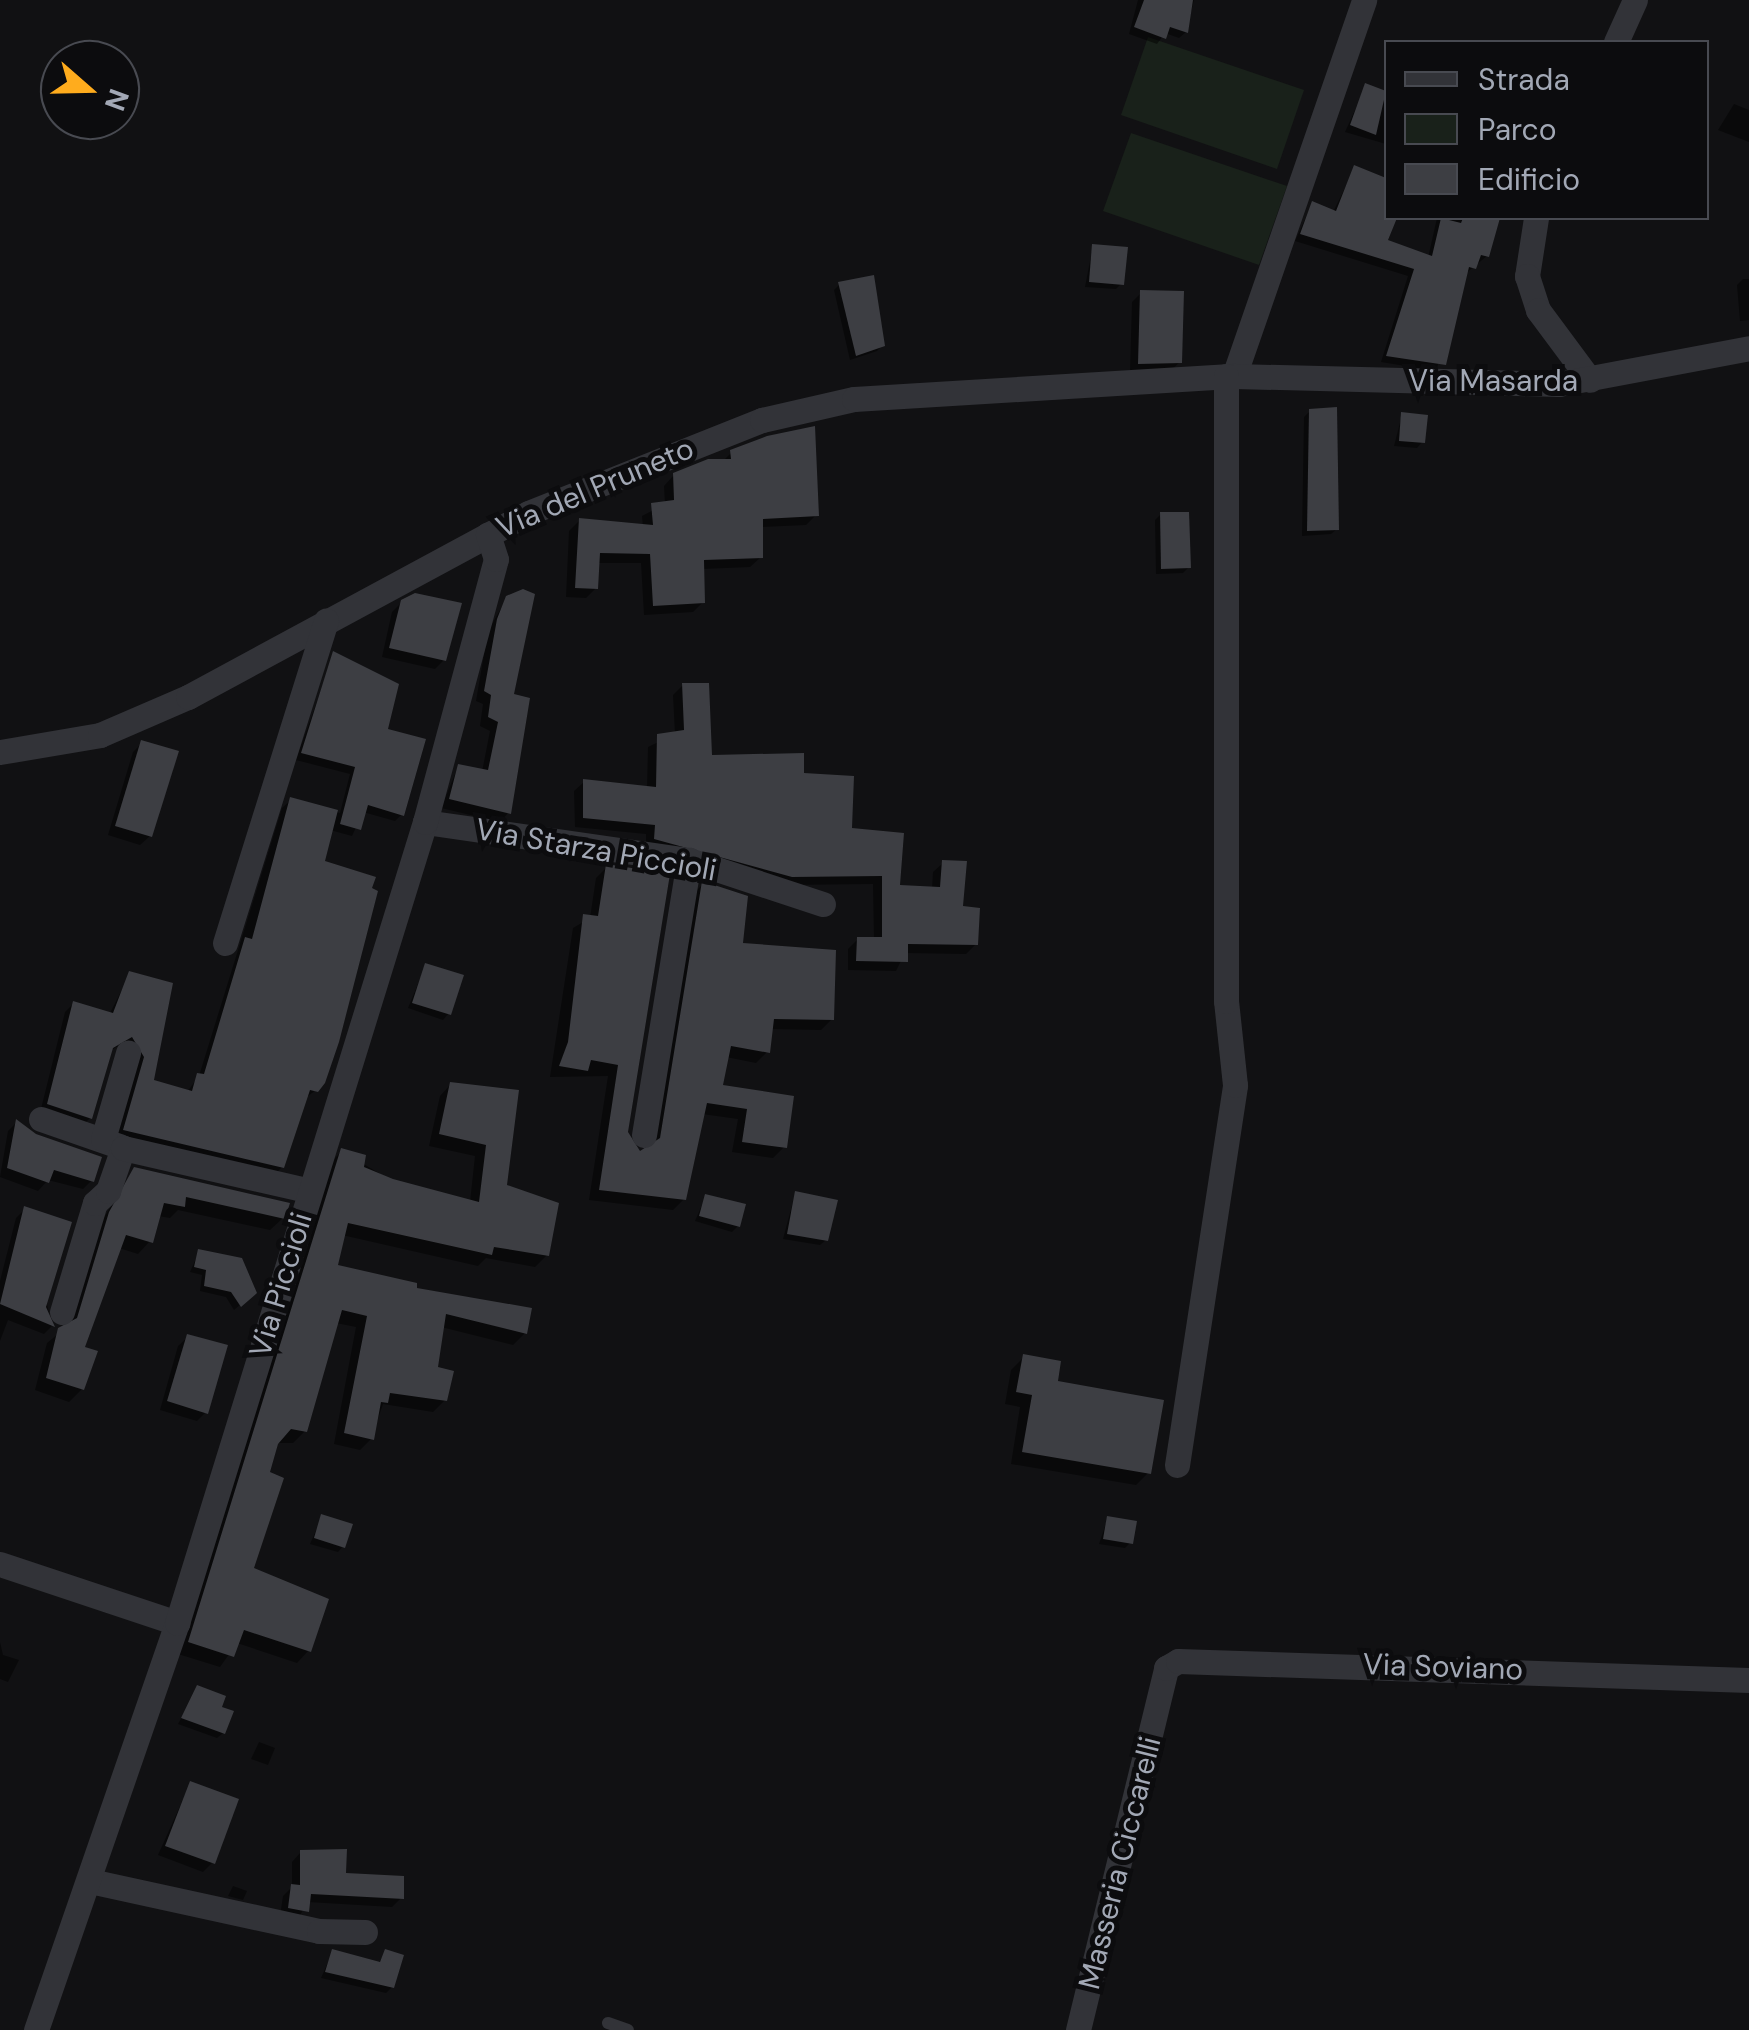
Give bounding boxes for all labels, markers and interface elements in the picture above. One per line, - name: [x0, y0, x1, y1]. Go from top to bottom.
- north arrow: [40, 40, 140, 140]
- legend: [1384, 40, 1709, 220]
- text: Strada: [1478, 60, 1570, 99]
- text: N: [96, 84, 138, 116]
- text: Parco: [1478, 110, 1557, 149]
- text: Edificio: [1478, 160, 1580, 199]
- street label: Via Masarda: [1408, 363, 1578, 399]
- street label: Via del Pruneto: [491, 430, 699, 546]
- street label: Via Starza Piccioli: [473, 811, 719, 889]
- street label: Via Piccioli: [242, 1208, 320, 1362]
- street label: Via Soviano: [1362, 1646, 1524, 1688]
- street label: Masseria Ciccarelli: [1071, 1733, 1169, 1993]

